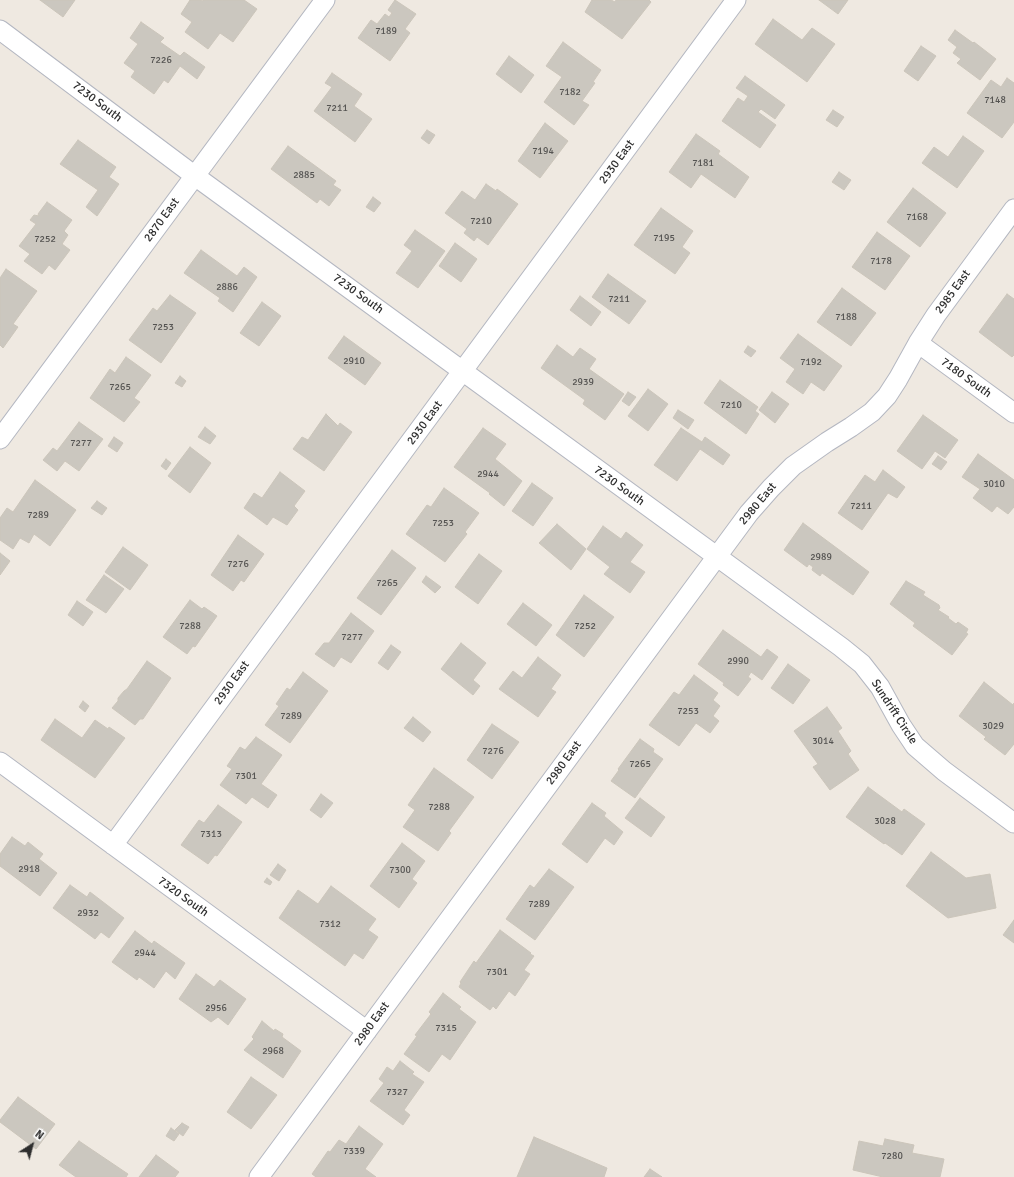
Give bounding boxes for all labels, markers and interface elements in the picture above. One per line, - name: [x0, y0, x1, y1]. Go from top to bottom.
- house number: 7189: [375, 25, 397, 37]
- house number: 7226: [150, 54, 172, 66]
- street label: 7230 South: [69, 79, 125, 125]
- house number: 7182: [559, 86, 581, 98]
- house number: 7148: [984, 94, 1006, 106]
- house number: 7211: [326, 102, 348, 114]
- street label: 2930 East: [596, 137, 638, 187]
- house number: 7194: [532, 145, 554, 157]
- house number: 7181: [692, 157, 714, 169]
- house number: 2885: [293, 169, 315, 181]
- street label: 2870 East: [141, 195, 183, 245]
- house number: 7168: [906, 211, 928, 223]
- house number: 7210: [470, 215, 492, 227]
- house number: 7195: [653, 232, 675, 244]
- house number: 7252: [34, 233, 56, 245]
- house number: 7178: [870, 255, 892, 267]
- street label: 2985 East: [932, 267, 974, 317]
- street label: 7230 South: [330, 271, 386, 317]
- house number: 2886: [216, 281, 238, 293]
- house number: 7211: [608, 293, 630, 305]
- house number: 7188: [835, 311, 857, 323]
- house number: 7253: [152, 321, 174, 333]
- house number: 2910: [343, 355, 365, 367]
- street label: 7180 South: [938, 355, 994, 401]
- house number: 7192: [800, 356, 822, 368]
- house number: 2939: [572, 376, 594, 388]
- house number: 7265: [109, 381, 131, 393]
- street label: 2930 East: [404, 398, 446, 448]
- house number: 7210: [720, 399, 742, 411]
- house number: 7277: [70, 437, 92, 449]
- street label: 7230 South: [591, 463, 647, 509]
- house number: 2944: [477, 468, 499, 480]
- house number: 3010: [983, 478, 1005, 490]
- street label: 2980 East: [736, 480, 780, 528]
- house number: 7211: [850, 500, 872, 512]
- house number: 7289: [27, 509, 49, 521]
- house number: 7253: [432, 517, 454, 529]
- house number: 2989: [810, 551, 832, 563]
- house number: 7276: [227, 558, 249, 570]
- house number: 7265: [376, 577, 398, 589]
- house number: 7288: [179, 620, 201, 632]
- house number: 7252: [574, 620, 596, 632]
- house number: 7277: [341, 631, 363, 643]
- house number: 2990: [727, 655, 749, 667]
- street label: 2930 East: [211, 658, 253, 708]
- street label: Sundrift Circle: [868, 677, 920, 747]
- house number: 7253: [677, 705, 699, 717]
- house number: 7289: [280, 710, 302, 722]
- house number: 3029: [982, 720, 1004, 732]
- house number: 3014: [812, 735, 834, 747]
- street label: 2980 East: [543, 738, 585, 788]
- house number: 7276: [482, 745, 504, 757]
- house number: 7265: [629, 758, 651, 770]
- house number: 7301: [235, 770, 257, 782]
- house number: 7288: [428, 801, 450, 813]
- house number: 3028: [874, 815, 896, 827]
- house number: 7313: [200, 828, 222, 840]
- house number: 2918: [18, 863, 40, 875]
- house number: 7300: [389, 864, 411, 876]
- street label: 7320 South: [155, 874, 211, 920]
- house number: 7289: [528, 898, 550, 910]
- house number: 2932: [77, 907, 99, 919]
- house number: 7312: [319, 918, 341, 930]
- house number: 2944: [134, 947, 156, 959]
- house number: 7301: [486, 966, 508, 978]
- street label: 2980 East: [351, 999, 393, 1049]
- house number: 2956: [205, 1002, 227, 1014]
- house number: 7315: [435, 1022, 457, 1034]
- house number: 2968: [262, 1045, 284, 1057]
- house number: 7327: [386, 1086, 408, 1098]
- north arrow: [12, 1125, 52, 1165]
- text: N: [32, 1127, 46, 1142]
- house number: 7339: [343, 1145, 365, 1157]
- house number: 7280: [881, 1150, 903, 1162]

